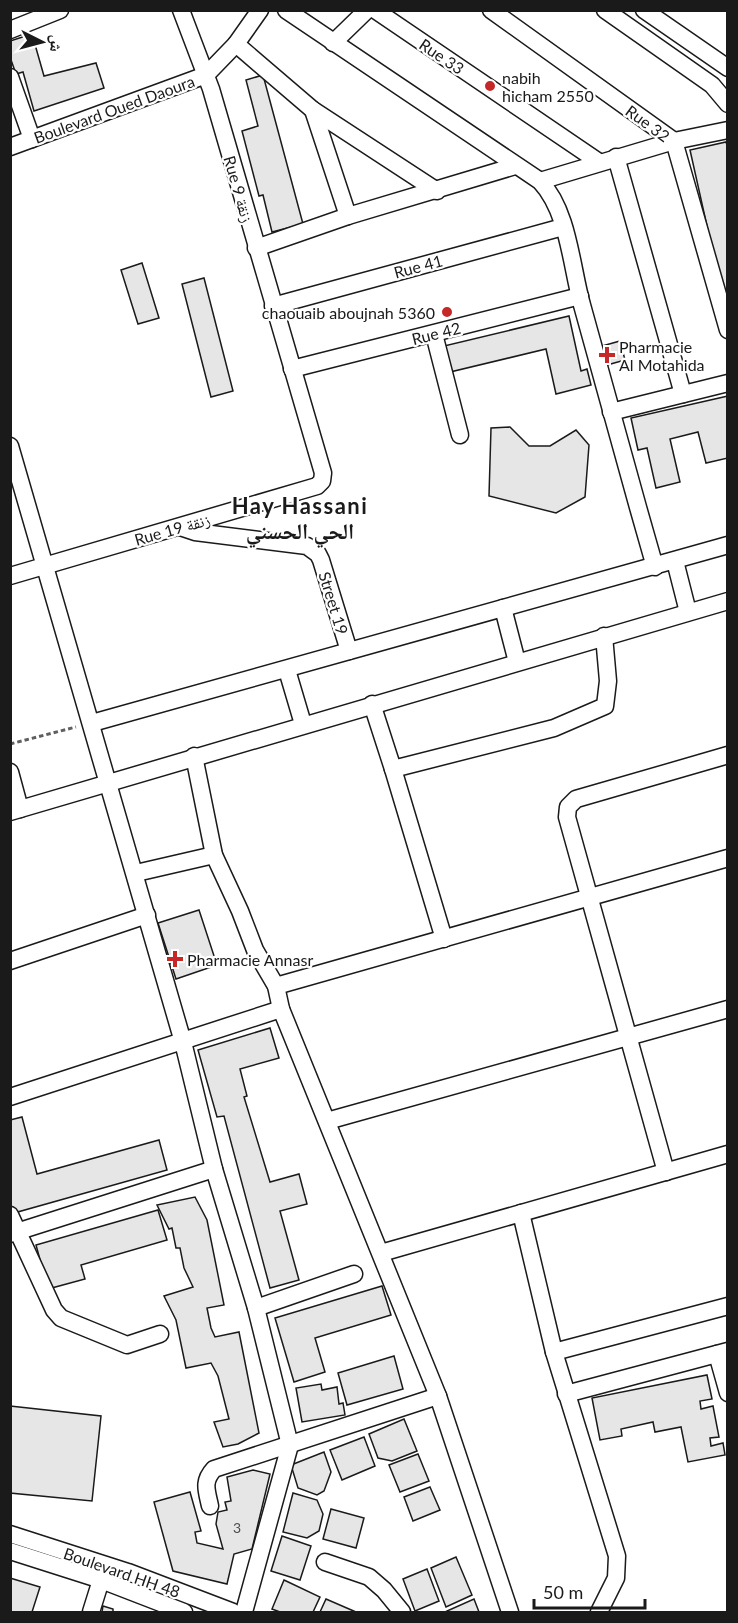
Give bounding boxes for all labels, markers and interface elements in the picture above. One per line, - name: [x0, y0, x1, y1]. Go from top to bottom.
- north arrow: [12, 12, 72, 72]
- text: ش: [46, 34, 68, 53]
- street label: Rue 33: [416, 34, 468, 78]
- place label: nabih hicham 2550: [502, 68, 594, 105]
- street label: Boulevard Oued Daoura: [31, 71, 197, 147]
- marker: nabih hicham 2550: [483, 79, 497, 93]
- street label: Rue 32: [622, 101, 674, 145]
- street label: Rue 9 زنقة: [219, 153, 258, 225]
- street label: Rue 41: [392, 250, 444, 282]
- place label: chaouaib aboujnah 5360: [262, 303, 435, 322]
- marker: chaouaib aboujnah 5360: [440, 305, 454, 319]
- street label: Rue 42: [410, 318, 462, 348]
- place label: Pharmacie Al Motahida: [619, 337, 705, 374]
- marker: Pharmacie Al Motahida: [600, 348, 614, 362]
- district label: Hay Hassani الحي الحسني: [232, 492, 368, 548]
- street label: Rue 19 زنقة: [132, 509, 212, 550]
- street label: Street 19: [315, 569, 353, 637]
- place label: Pharmacie Annasr: [187, 950, 313, 969]
- marker: Pharmacie Annasr: [168, 952, 182, 966]
- house number: 3: [233, 1519, 241, 1536]
- street label: Boulevard HH 48: [61, 1543, 183, 1601]
- scale bar: [534, 1572, 645, 1610]
- text: 50 m: [543, 1581, 583, 1603]

